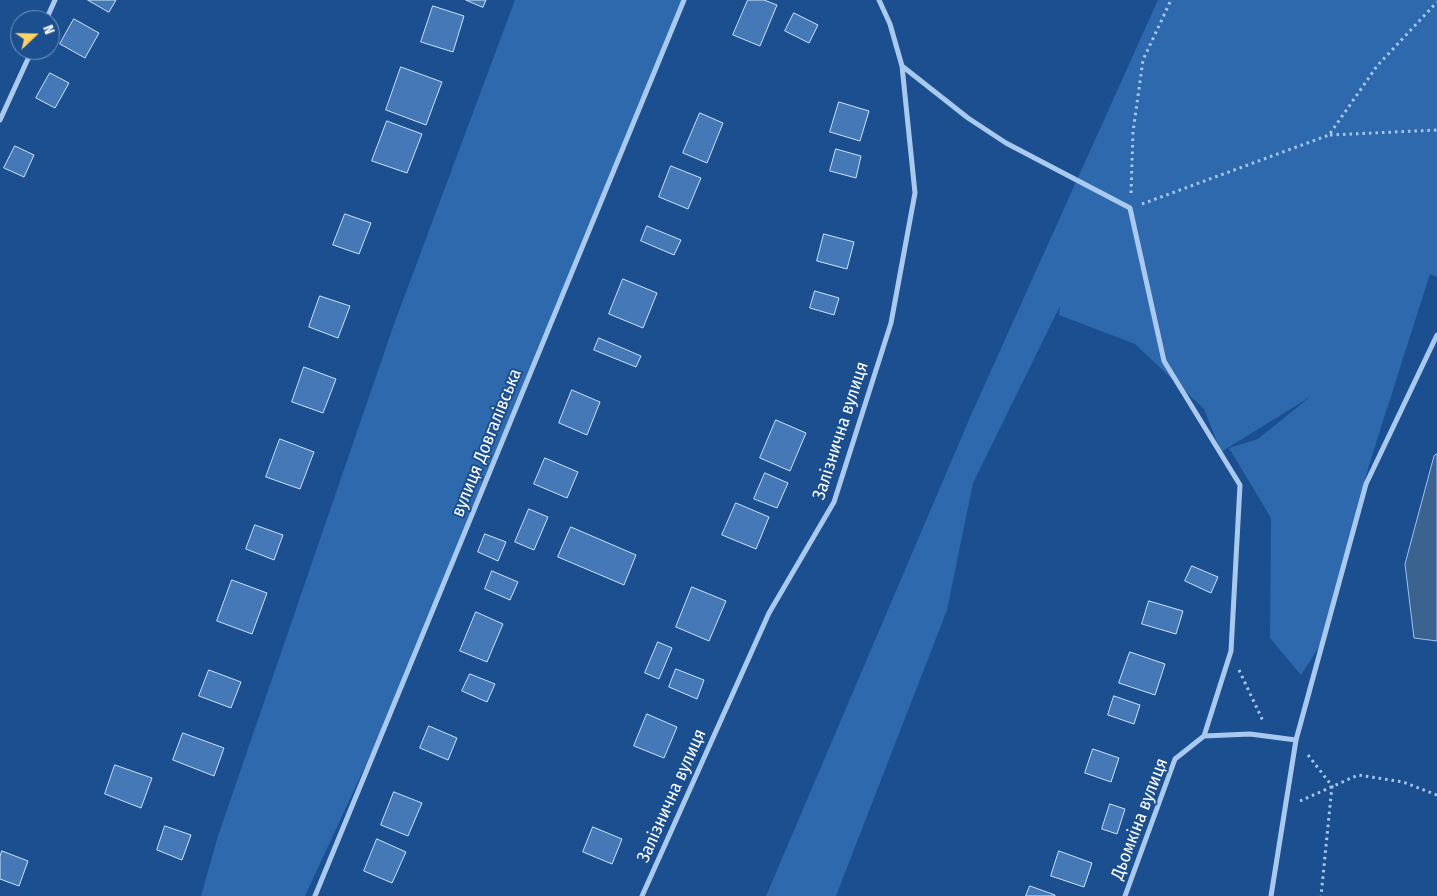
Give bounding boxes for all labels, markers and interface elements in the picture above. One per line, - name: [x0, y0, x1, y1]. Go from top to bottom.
- north arrow: [10, 10, 60, 60]
- text: N: [39, 23, 58, 37]
- street label: Залізнична вулиця: [808, 359, 874, 503]
- street label: вулиця Довгалівська: [447, 366, 527, 520]
- street label: Залізнична вулиця: [633, 726, 711, 866]
- street label: Дьомкіна вулиця: [1107, 755, 1173, 883]

